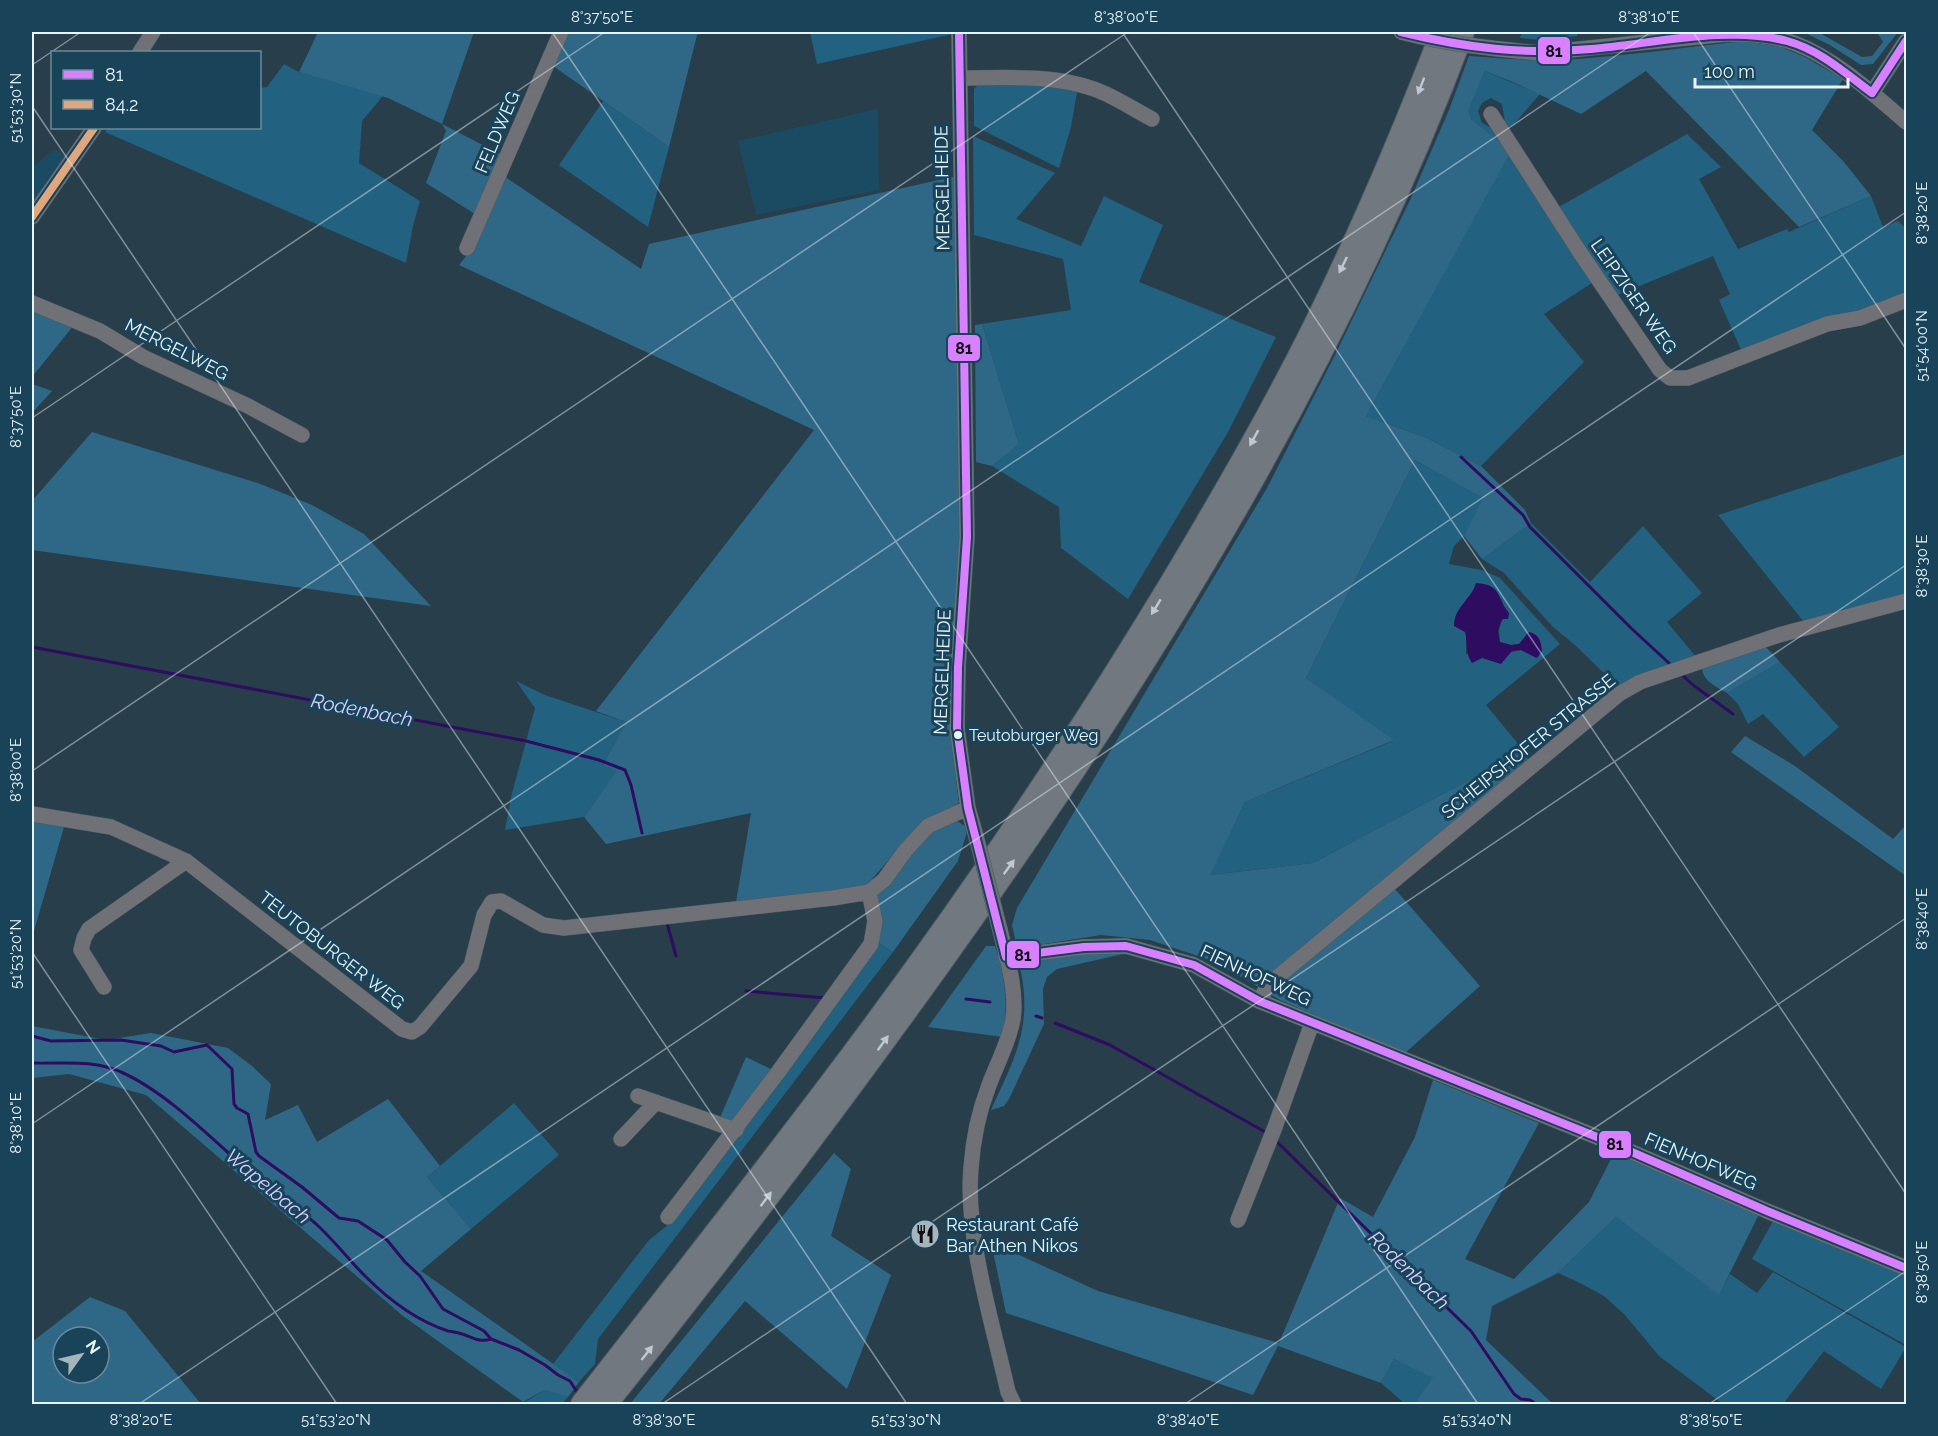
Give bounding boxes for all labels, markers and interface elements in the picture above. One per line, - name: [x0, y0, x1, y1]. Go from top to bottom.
- text: 8°37'50"E: [571, 8, 633, 26]
- text: 8°38'00"E: [1094, 8, 1158, 26]
- text: 8°38'10"E: [1618, 8, 1680, 26]
- line badge: 81: [1537, 36, 1571, 65]
- text: 81: [1545, 42, 1563, 61]
- legend: [51, 51, 261, 129]
- scale bar: [1695, 51, 1848, 89]
- text: 100 m: [1704, 61, 1755, 82]
- text: 81: [105, 64, 124, 85]
- text: 51°53'30"N: [7, 73, 25, 143]
- one-way arrow: [1416, 77, 1425, 95]
- street label: FELDWEG: [470, 88, 524, 176]
- text: 84.2: [105, 94, 138, 115]
- street label: MERGELHEIDE: [930, 125, 954, 251]
- text: 8°38'20"E: [1913, 182, 1931, 244]
- street label: LEIPZIGER WEG: [1587, 235, 1681, 357]
- one-way arrow: [1338, 256, 1347, 273]
- text: 51°54'00"N: [1913, 310, 1931, 382]
- street label: MERGELWEG: [122, 314, 232, 384]
- line badge: 81: [947, 334, 981, 362]
- text: 81: [955, 339, 973, 358]
- text: 8°37'50"E: [7, 386, 25, 448]
- one-way arrow: [1249, 430, 1259, 447]
- text: 8°38'30"E: [1913, 534, 1931, 598]
- one-way arrow: [1151, 599, 1162, 615]
- street label: MERGELHEIDE: [929, 609, 955, 735]
- street label: SCHEIPSHOFER STRASSE: [1437, 669, 1619, 823]
- water label: Rodenbach: [309, 688, 415, 732]
- place label: Teutoburger Weg: [969, 726, 1098, 745]
- marker: Teutoburger Weg: [952, 729, 964, 741]
- text: 8°38'00"E: [7, 738, 25, 802]
- one-way arrow: [1003, 860, 1015, 876]
- street label: TEUTOBURGER WEG: [255, 887, 409, 1013]
- text: 8°38'40"E: [1913, 888, 1931, 950]
- text: 51°53'20"N: [7, 919, 25, 989]
- line badge: 81: [1006, 940, 1040, 969]
- street label: FIENHOFWEG: [1197, 940, 1315, 1010]
- text: 81: [1014, 946, 1032, 965]
- one-way arrow: [877, 1035, 889, 1051]
- text: 8°38'10"E: [7, 1092, 25, 1154]
- street label: FIENHOFWEG: [1642, 1128, 1760, 1194]
- line badge: 81: [1598, 1130, 1632, 1159]
- text: 81: [1606, 1135, 1624, 1154]
- water label: Wapelbach: [220, 1143, 316, 1229]
- one-way arrow: [760, 1191, 772, 1206]
- place label: Restaurant Café Bar Athen Nikos: [946, 1214, 1079, 1256]
- restaurant icon: Restaurant Café Bar Athen Nikos: [909, 1218, 941, 1250]
- water label: Rodenbach: [1364, 1226, 1454, 1314]
- text: 8°38'50"E: [1913, 1240, 1931, 1304]
- north arrow: [51, 1325, 111, 1385]
- text: N: [82, 1337, 104, 1357]
- one-way arrow: [640, 1345, 652, 1360]
- text: 8°38'20"E: [110, 1411, 172, 1429]
- text: 51°53'20"N: [301, 1411, 371, 1429]
- text: 8°38'30"E: [632, 1411, 696, 1429]
- text: 51°53'30"N: [871, 1411, 941, 1429]
- text: 8°38'40"E: [1157, 1411, 1219, 1429]
- text: 51°53'40"N: [1442, 1411, 1512, 1429]
- text: 8°38'50"E: [1679, 1411, 1743, 1429]

